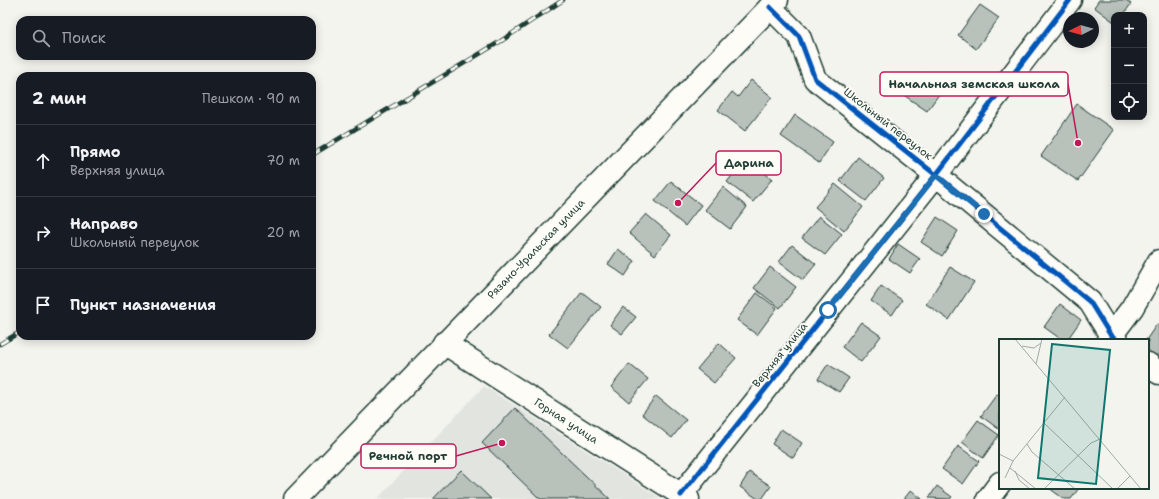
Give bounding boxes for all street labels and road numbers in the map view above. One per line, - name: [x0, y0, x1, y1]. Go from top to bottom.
- street label: Школьный переулок: [840, 84, 936, 164]
- street label: Рязано-Уральская улица: [484, 195, 588, 302]
- street label: Верхняя улица: [749, 319, 811, 391]
- street label: Горная улица: [531, 395, 601, 447]

